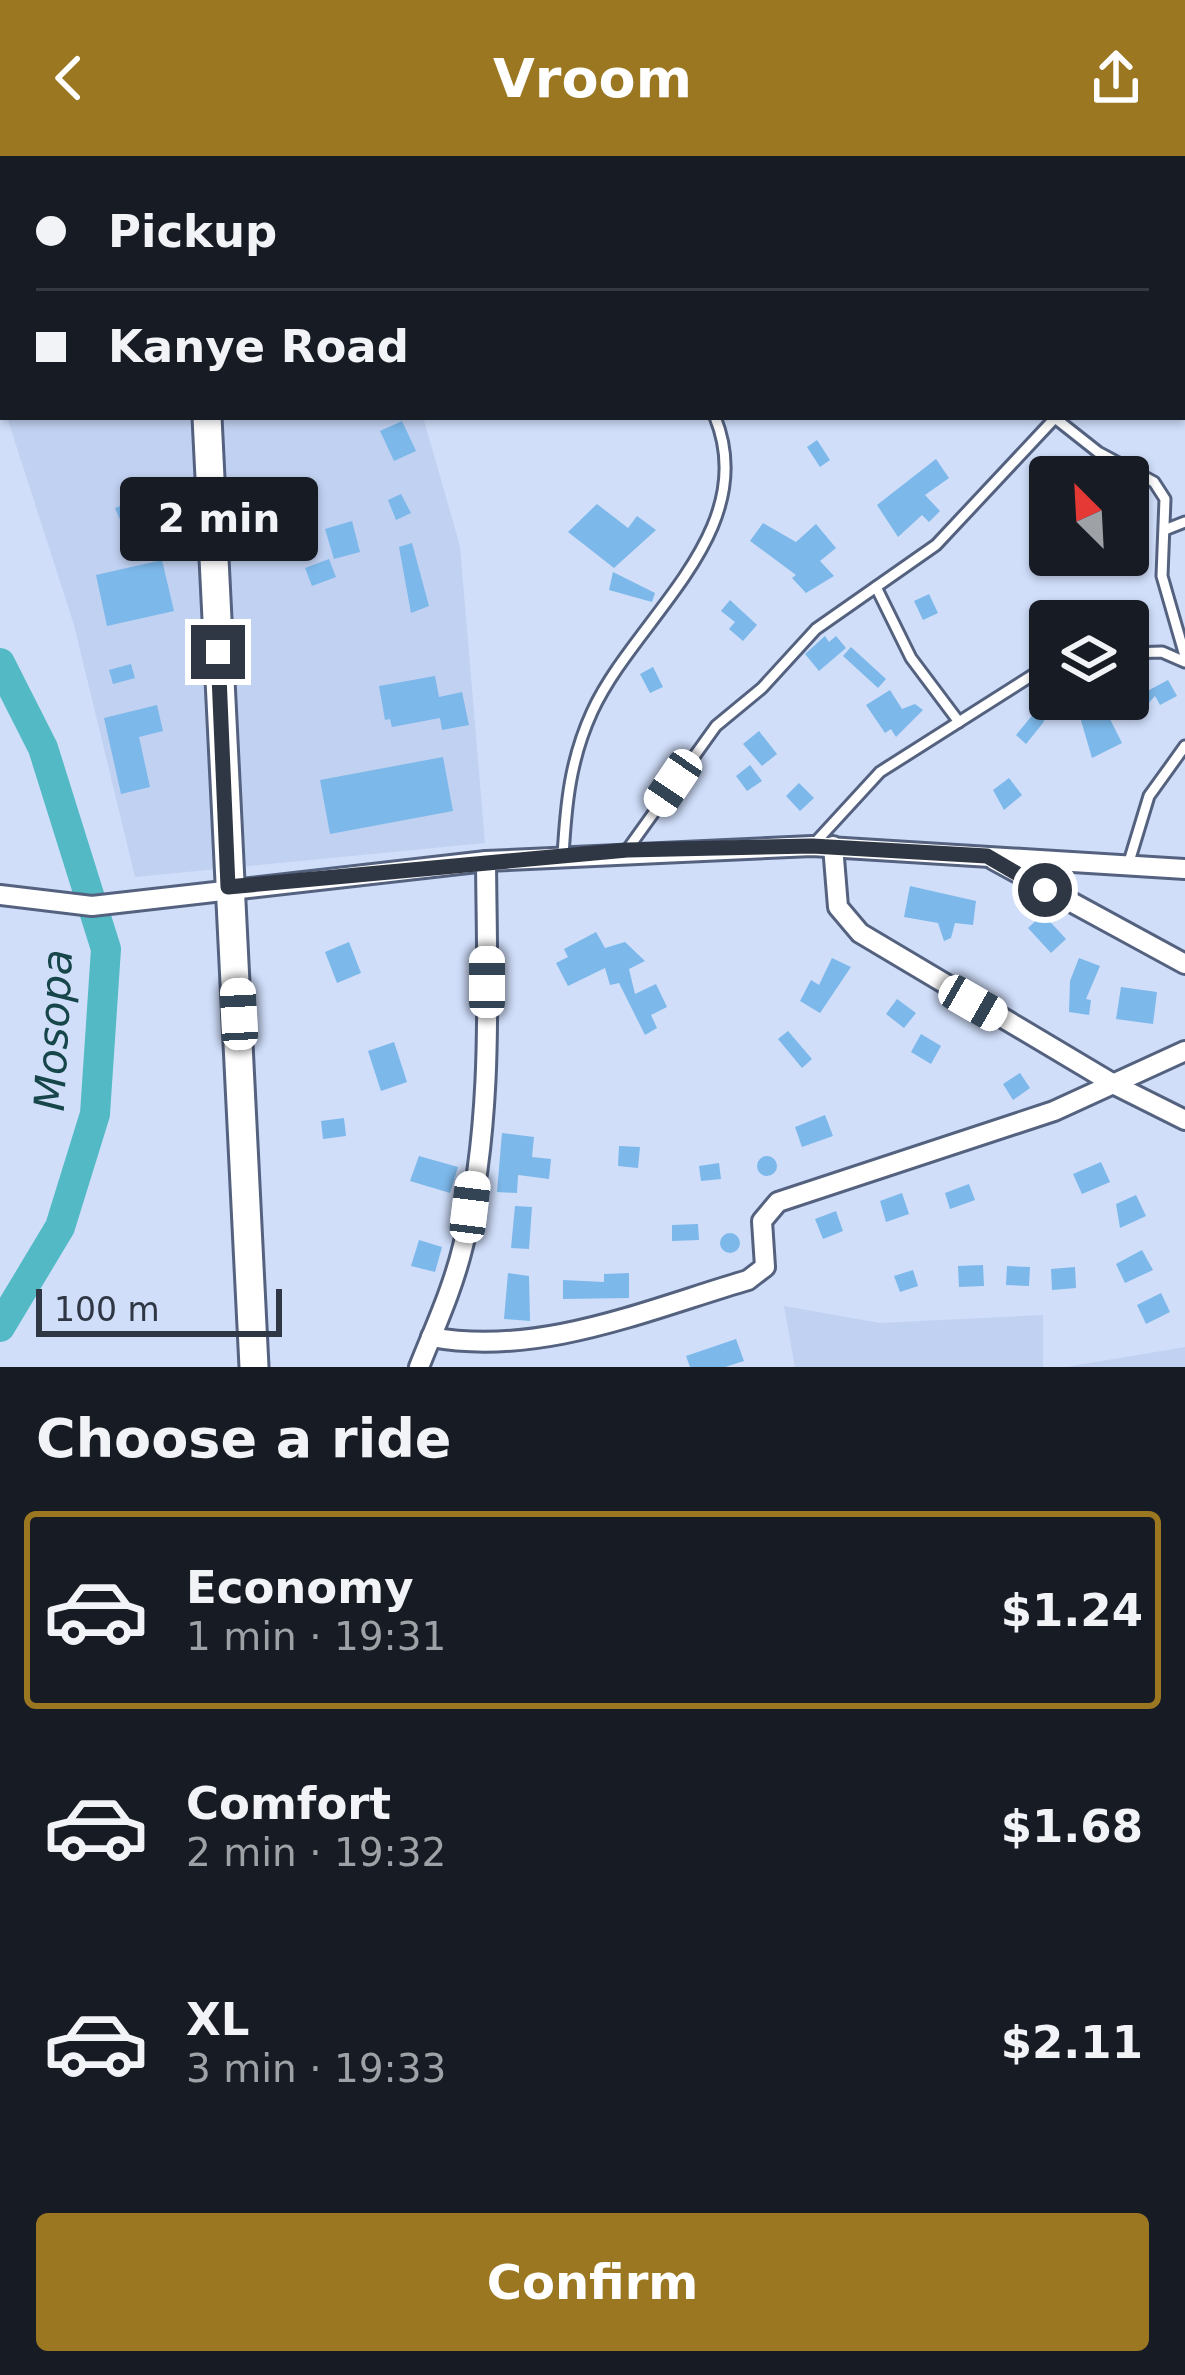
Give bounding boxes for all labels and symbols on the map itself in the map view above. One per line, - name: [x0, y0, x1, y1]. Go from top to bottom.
- north arrow: [1029, 456, 1149, 576]
- callout: 2 min: [119, 478, 317, 562]
- route end: [191, 625, 245, 679]
- car: [638, 743, 708, 823]
- route start: [1018, 863, 1072, 917]
- car: [469, 946, 505, 1018]
- water label: Mosopa: [25, 948, 82, 1112]
- car: [933, 969, 1013, 1037]
- car: [219, 977, 259, 1051]
- car: [448, 1169, 492, 1245]
- scale bar: [36, 1283, 282, 1336]

